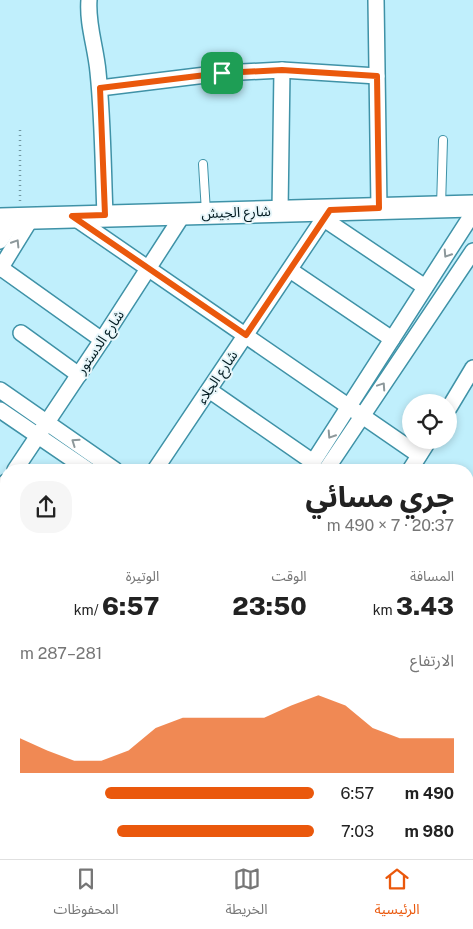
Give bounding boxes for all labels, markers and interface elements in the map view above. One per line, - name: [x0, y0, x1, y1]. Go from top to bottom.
- pin: [201, 52, 243, 94]
- icon: arrive: [208, 59, 236, 87]
- street label: شارع الجيش: [201, 203, 271, 224]
- one-way arrow: [10, 240, 20, 249]
- one-way arrow: [443, 248, 453, 257]
- street label: شارع الدستور: [72, 307, 130, 379]
- street label: شارع الجلاء: [193, 347, 243, 408]
- one-way arrow: [376, 382, 385, 391]
- map controls: [402, 394, 457, 449]
- button: locate: [402, 394, 457, 449]
- one-way arrow: [328, 429, 337, 439]
- one-way arrow: [71, 439, 81, 448]
- text: جري مسائي: [306, 480, 454, 513]
- button: share: [20, 481, 72, 533]
- text: 20:37 · 7 × 490 m: [327, 516, 454, 535]
- text: الوتيرة: [126, 568, 159, 584]
- text: الوقت: [272, 568, 307, 584]
- text: المسافة: [410, 568, 454, 584]
- text: 6:57: [102, 591, 159, 621]
- text: 23:50: [232, 591, 307, 621]
- text: 3.43: [396, 591, 454, 621]
- text: /km: [74, 602, 102, 618]
- text: km: [373, 602, 396, 618]
- text: 281–287 m: [20, 644, 102, 663]
- text: الارتفاع: [410, 651, 454, 670]
- text: 6:57: [341, 784, 374, 803]
- text: 490 m: [405, 784, 454, 803]
- text: 7:03: [341, 822, 374, 841]
- text: 980 m: [405, 822, 454, 841]
- tab: المحفوظات: [54, 865, 119, 924]
- tab: الخريطة: [226, 865, 267, 924]
- tab: الرئيسية: [374, 865, 420, 924]

